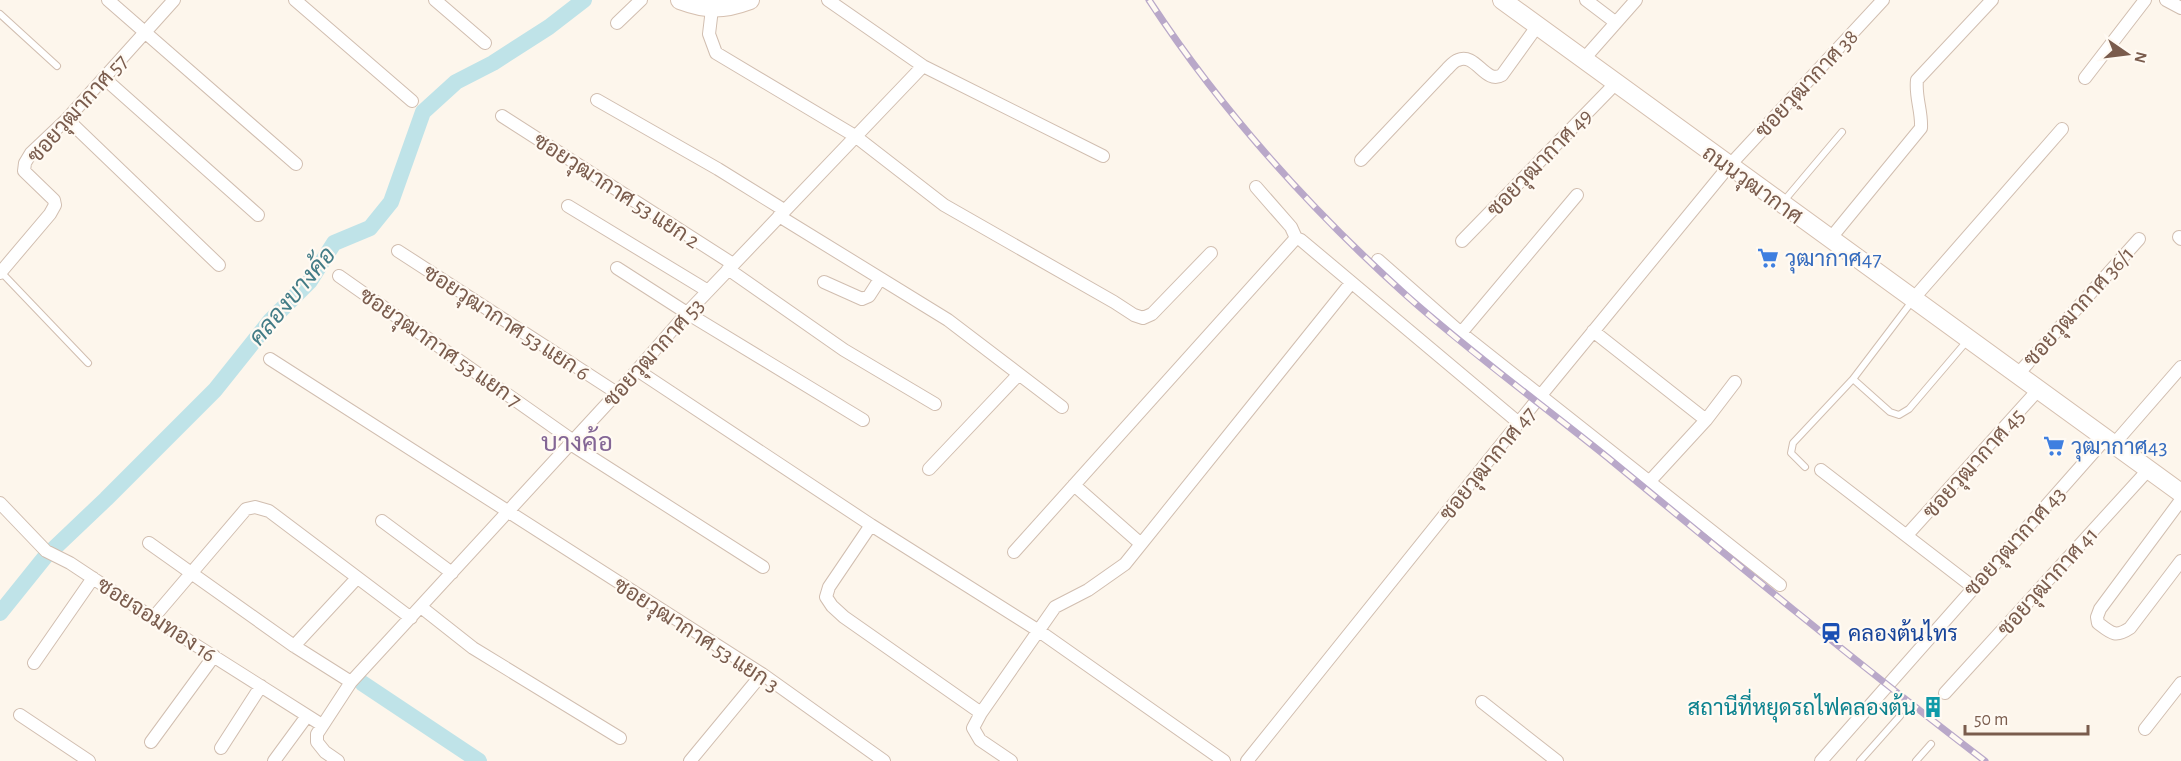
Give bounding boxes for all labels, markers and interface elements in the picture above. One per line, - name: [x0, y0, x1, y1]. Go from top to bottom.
- north arrow: [2097, 24, 2157, 84]
- street label: ซอยวุฒากาศ 38: [1751, 25, 1865, 145]
- street label: ซอยวุฒากาศ 57: [23, 50, 135, 170]
- text: N: [2131, 50, 2150, 65]
- street label: ซอยวุฒากาศ 49: [1483, 105, 1599, 224]
- street label: ซอยวุฒากาศ 53 แยก 2: [527, 129, 703, 256]
- street label: ถนนวุฒากาศ: [1696, 141, 1806, 232]
- water label: คลองบางค้อ: [243, 241, 341, 350]
- street label: ซอยวุฒากาศ 36/1: [2019, 243, 2141, 373]
- supermarket icon: วุฒากาศ47: [1756, 246, 1780, 270]
- place label: วุฒากาศ47: [1785, 248, 1882, 274]
- street label: ซอยวุฒากาศ 53 แยก 6: [417, 261, 594, 388]
- street label: ซอยวุฒากาศ 53 แยก 7: [353, 284, 525, 415]
- street label: ซอยวุฒากาศ 53: [599, 294, 711, 414]
- street label: ซอยวุฒากาศ 47: [1435, 403, 1543, 527]
- street label: ซอยวุฒากาศ 45: [1919, 405, 2031, 525]
- district label: บางค้อ: [541, 426, 613, 456]
- supermarket icon: วุฒากาศ43: [2042, 434, 2066, 458]
- place label: วุฒากาศ43: [2071, 436, 2167, 462]
- street label: ซอยวุฒากาศ 43: [1960, 483, 2072, 603]
- street label: ซอยวุฒากาศ 41: [1994, 523, 2105, 643]
- street label: ซอยจอมทอง 16: [93, 573, 220, 666]
- street label: ซอยวุฒากาศ 53 แยก 3: [608, 573, 783, 700]
- place label: คลองต้นไทร: [1848, 619, 1958, 645]
- station icon: คลองต้นไทร: [1819, 621, 1843, 645]
- place label: สถานีที่หยุดรถไฟคลองต้น: [1688, 688, 1916, 723]
- building icon: สถานีที่หยุดรถไฟคลองต้น: [1921, 695, 1945, 719]
- scale bar: [1965, 698, 2088, 736]
- text: 50 m: [1974, 711, 2008, 729]

